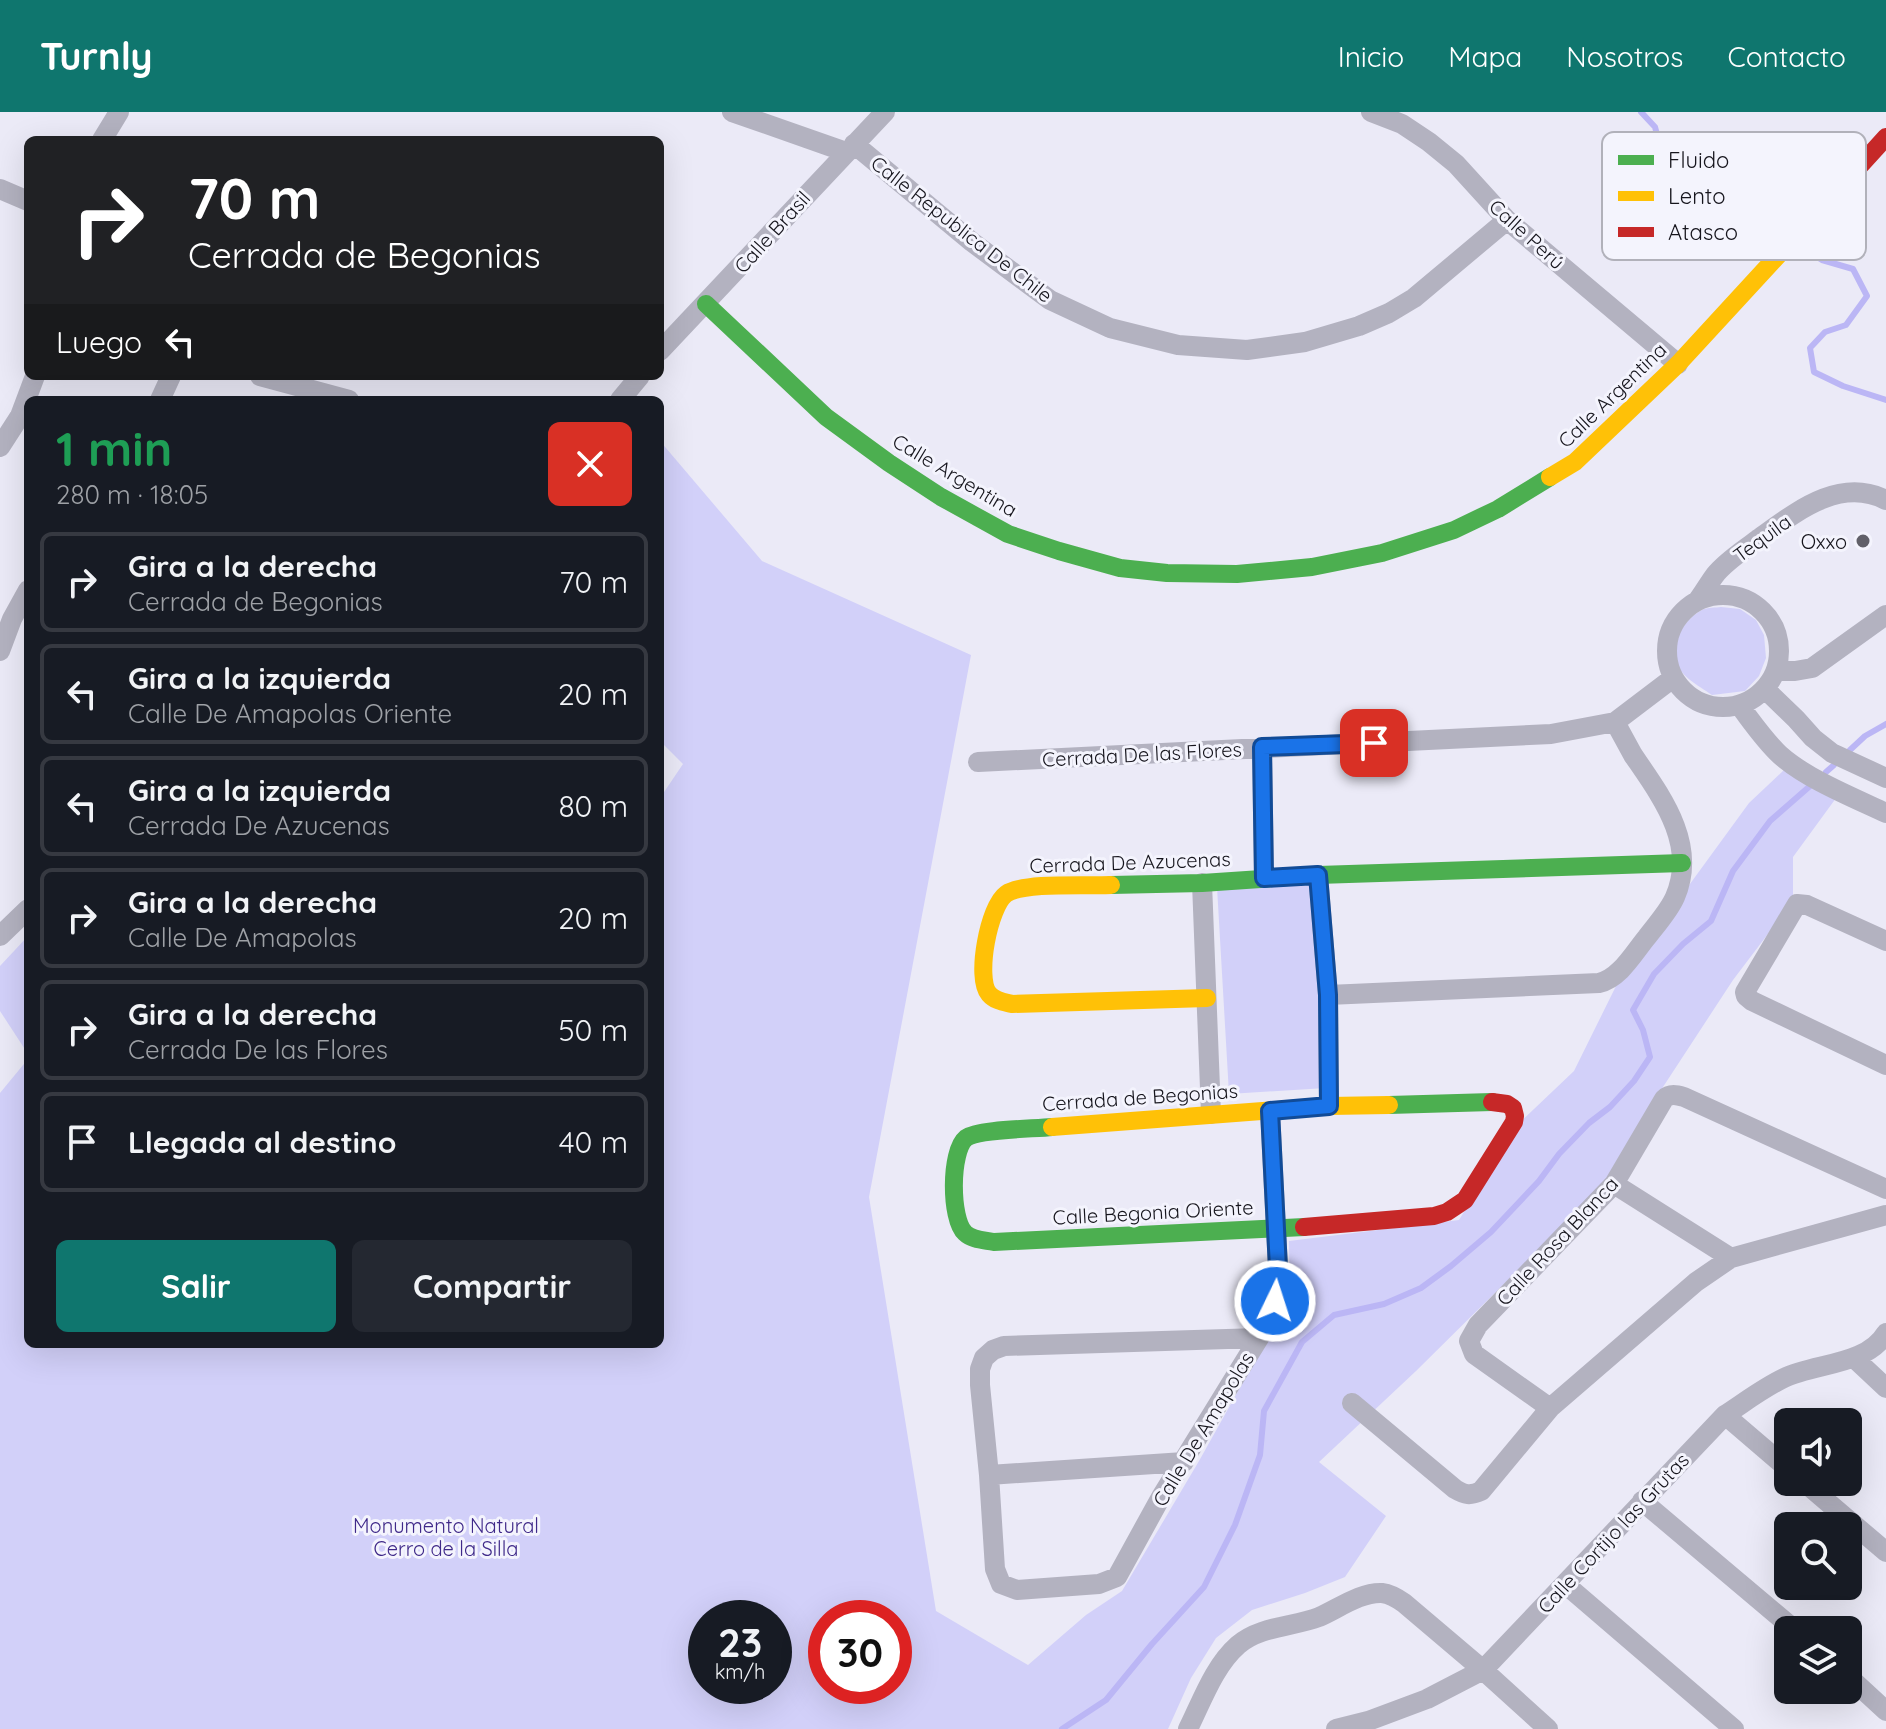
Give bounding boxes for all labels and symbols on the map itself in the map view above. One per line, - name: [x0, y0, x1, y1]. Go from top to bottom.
- legend: [1602, 132, 1866, 260]
- text: Fluido: [1668, 146, 1729, 174]
- street label: Calle Republica De Chile: [866, 150, 1058, 308]
- text: Lento: [1668, 182, 1726, 210]
- street label: Calle Brasil: [729, 186, 815, 278]
- street label: Calle Perú: [1484, 194, 1570, 274]
- text: Atasco: [1668, 218, 1738, 246]
- street label: Calle Argentina: [1553, 337, 1671, 453]
- street label: Calle Argentina: [888, 428, 1022, 522]
- street label: Tequila: [1728, 509, 1796, 567]
- place label: Oxxo: [1801, 529, 1847, 554]
- marker: Oxxo: [1854, 532, 1872, 550]
- pin: [1340, 709, 1408, 777]
- street label: Cerrada De las Flores: [1042, 736, 1242, 772]
- street label: Cerrada De Azucenas: [1029, 846, 1231, 878]
- street label: Cerrada de Begonias: [1041, 1078, 1239, 1116]
- street label: Calle Rosa Blanca: [1491, 1171, 1623, 1311]
- street label: Calle Begonia Oriente: [1052, 1194, 1254, 1230]
- position arrow: [1233, 1259, 1317, 1343]
- street label: Calle De Amapolas: [1147, 1347, 1259, 1511]
- street label: Calle Cortijo las Grutas: [1532, 1447, 1694, 1619]
- park label: Monumento Natural Cerro de la Silla: [353, 1513, 539, 1561]
- speed limit sign: 30: [808, 1600, 912, 1704]

